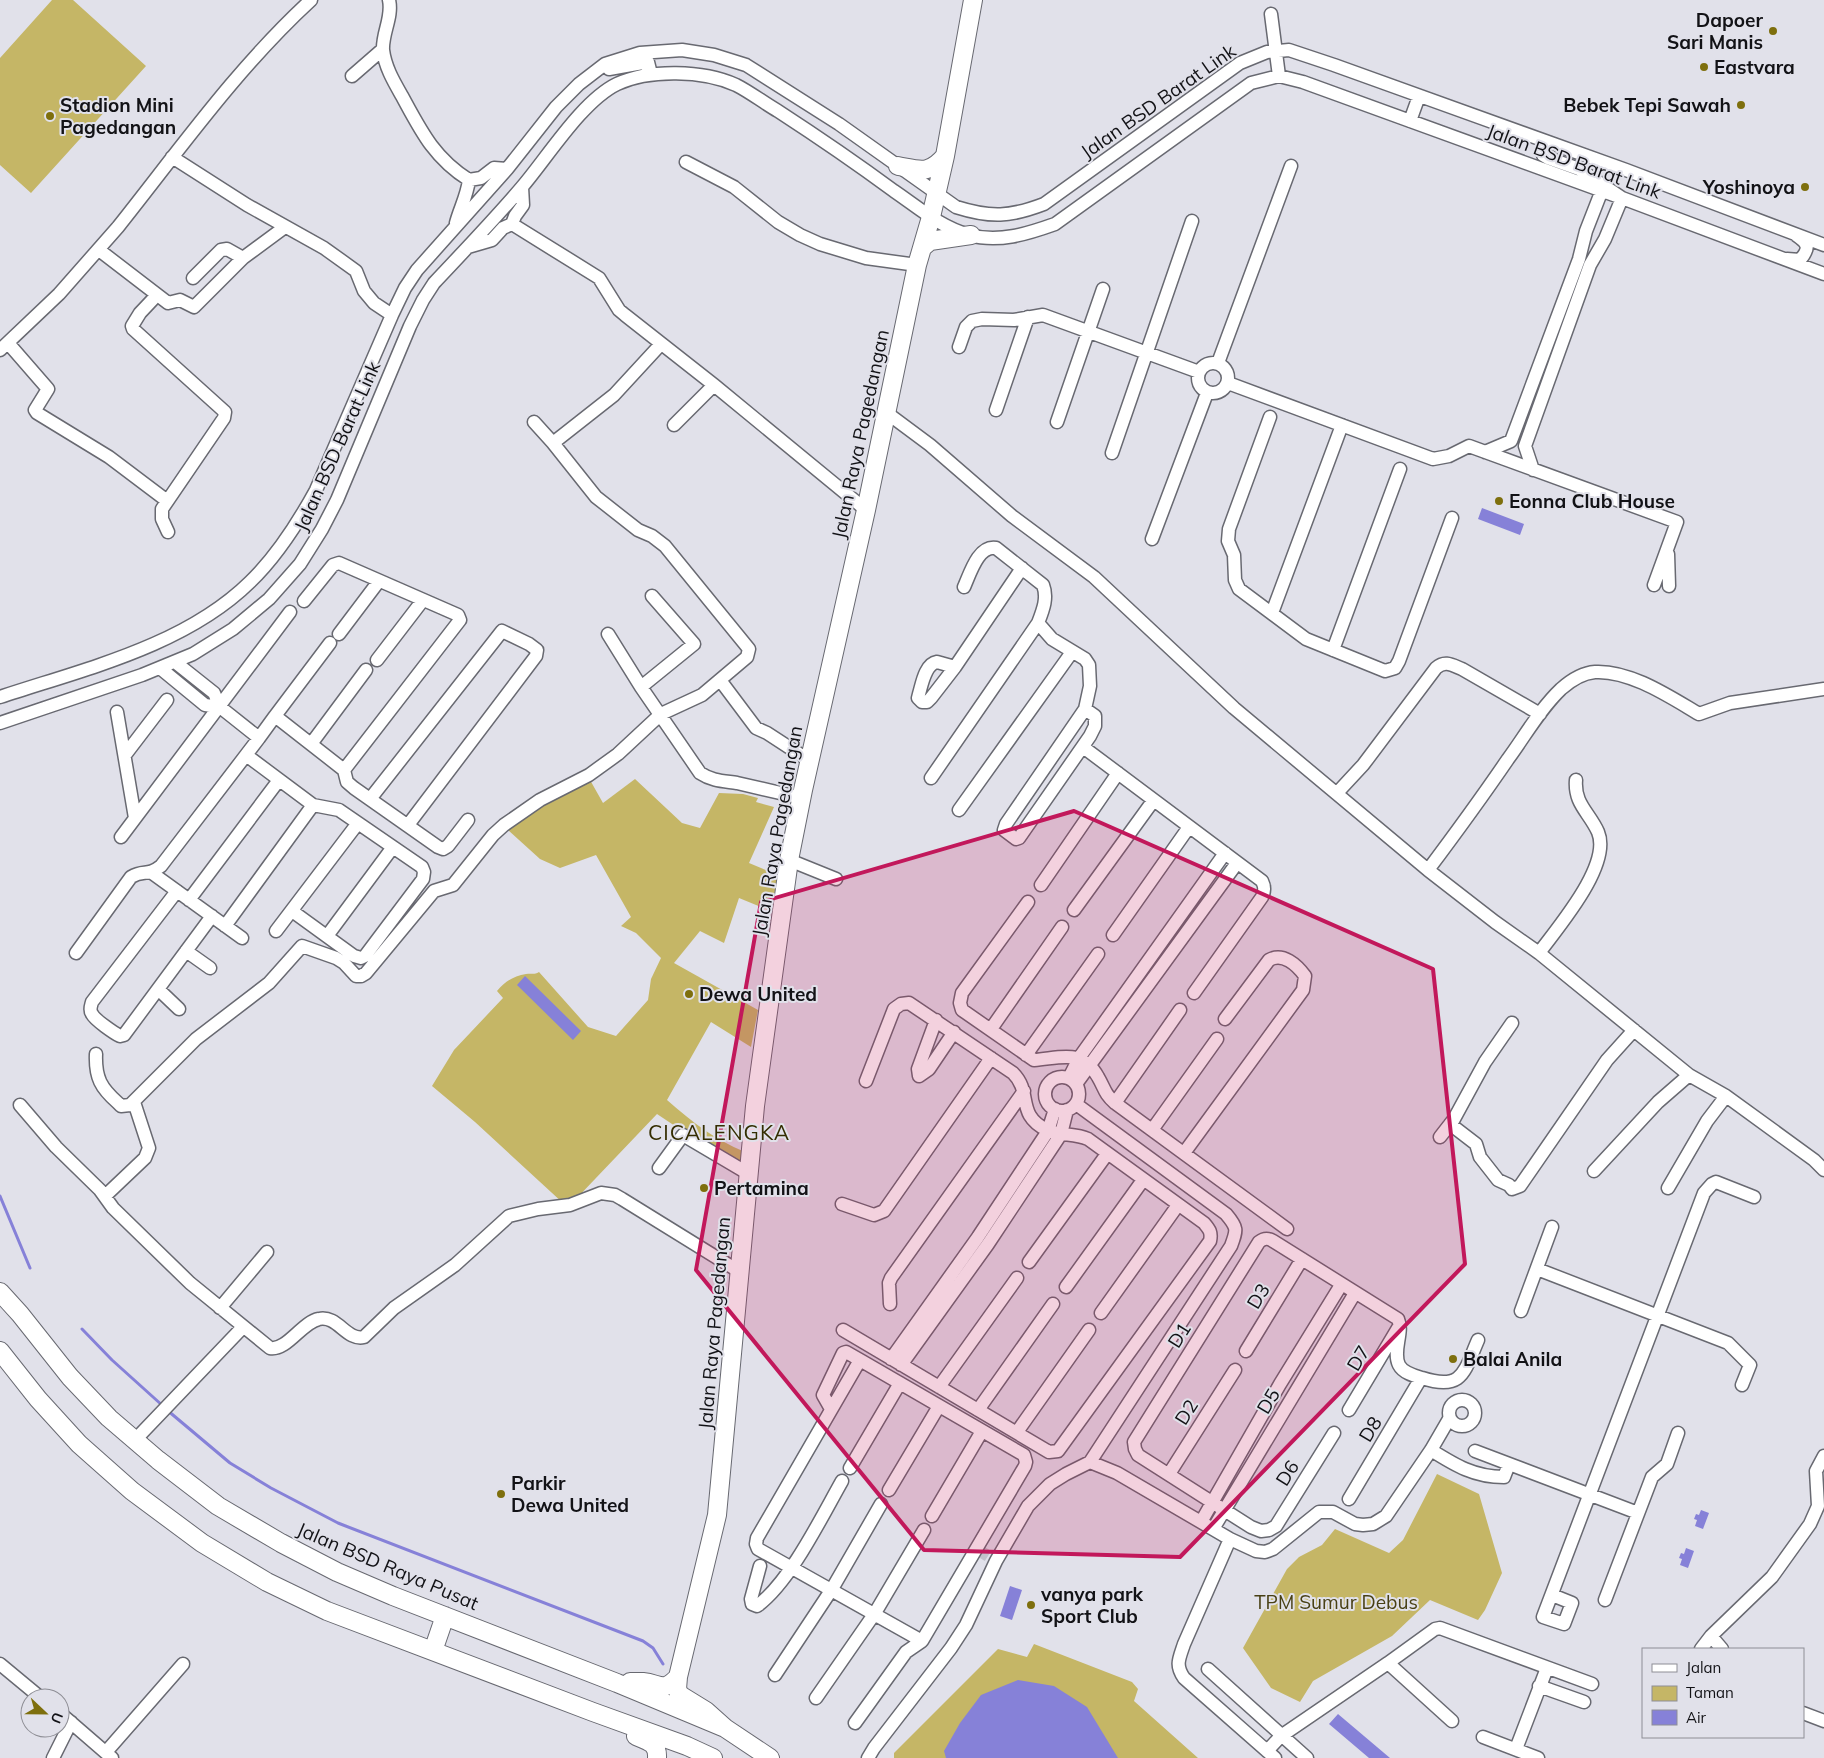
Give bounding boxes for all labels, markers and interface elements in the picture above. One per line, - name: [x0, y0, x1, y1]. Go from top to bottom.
- place label: Dapoer Sari Manis: [1667, 8, 1764, 54]
- marker: Dapoer Sari Manis: [1767, 25, 1779, 37]
- street label: Jalan BSD Barat Link: [1076, 38, 1240, 163]
- place label: Eastvara: [1714, 55, 1795, 79]
- marker: Eastvara: [1698, 61, 1710, 73]
- place label: Stadion Mini Pagedangan: [60, 93, 176, 139]
- place label: Bebek Tepi Sawah: [1563, 93, 1731, 117]
- marker: Bebek Tepi Sawah: [1735, 99, 1747, 111]
- marker: Stadion Mini Pagedangan: [44, 110, 56, 122]
- street label: Jalan BSD Barat Link: [1484, 118, 1665, 204]
- place label: Yoshinoya: [1702, 175, 1795, 199]
- marker: Yoshinoya: [1799, 181, 1811, 193]
- street label: Jalan Raya Pagedangan: [826, 327, 894, 541]
- street label: Jalan BSD Barat Link: [289, 357, 385, 535]
- place label: Eonna Club House: [1509, 489, 1675, 513]
- marker: Eonna Club House: [1493, 495, 1505, 507]
- street label: Jalan Raya Pagedangan: [747, 724, 807, 938]
- place label: Dewa United: [699, 982, 817, 1006]
- marker: Dewa United: [683, 988, 695, 1000]
- district label: CICALENGKA: [648, 1119, 790, 1145]
- place label: Pertamina: [714, 1176, 809, 1200]
- marker: Pertamina: [698, 1182, 710, 1194]
- street label: Jalan Raya Pagedangan: [693, 1216, 735, 1430]
- street label: D3: [1241, 1279, 1275, 1313]
- street label: D1: [1162, 1318, 1196, 1352]
- street label: D7: [1341, 1341, 1375, 1375]
- place label: Balai Anila: [1463, 1347, 1562, 1371]
- marker: Balai Anila: [1447, 1353, 1459, 1365]
- street label: D5: [1251, 1384, 1285, 1418]
- street label: D2: [1169, 1395, 1203, 1429]
- street label: D8: [1353, 1412, 1387, 1446]
- street label: D6: [1270, 1456, 1304, 1490]
- place label: Parkir Dewa United: [511, 1471, 629, 1517]
- marker: Parkir Dewa United: [495, 1488, 507, 1500]
- street label: Jalan BSD Raya Pusat: [294, 1517, 483, 1615]
- place label: vanya park Sport Club: [1040, 1582, 1143, 1628]
- park label: TPM Sumur Debus: [1254, 1590, 1418, 1614]
- marker: vanya park Sport Club: [1025, 1599, 1037, 1611]
- legend: [1642, 1648, 1804, 1738]
- text: Jalan: [1686, 1658, 1721, 1677]
- text: Taman: [1686, 1683, 1734, 1702]
- north arrow: [20, 1688, 70, 1738]
- text: Air: [1686, 1708, 1707, 1727]
- text: U: [47, 1710, 67, 1726]

